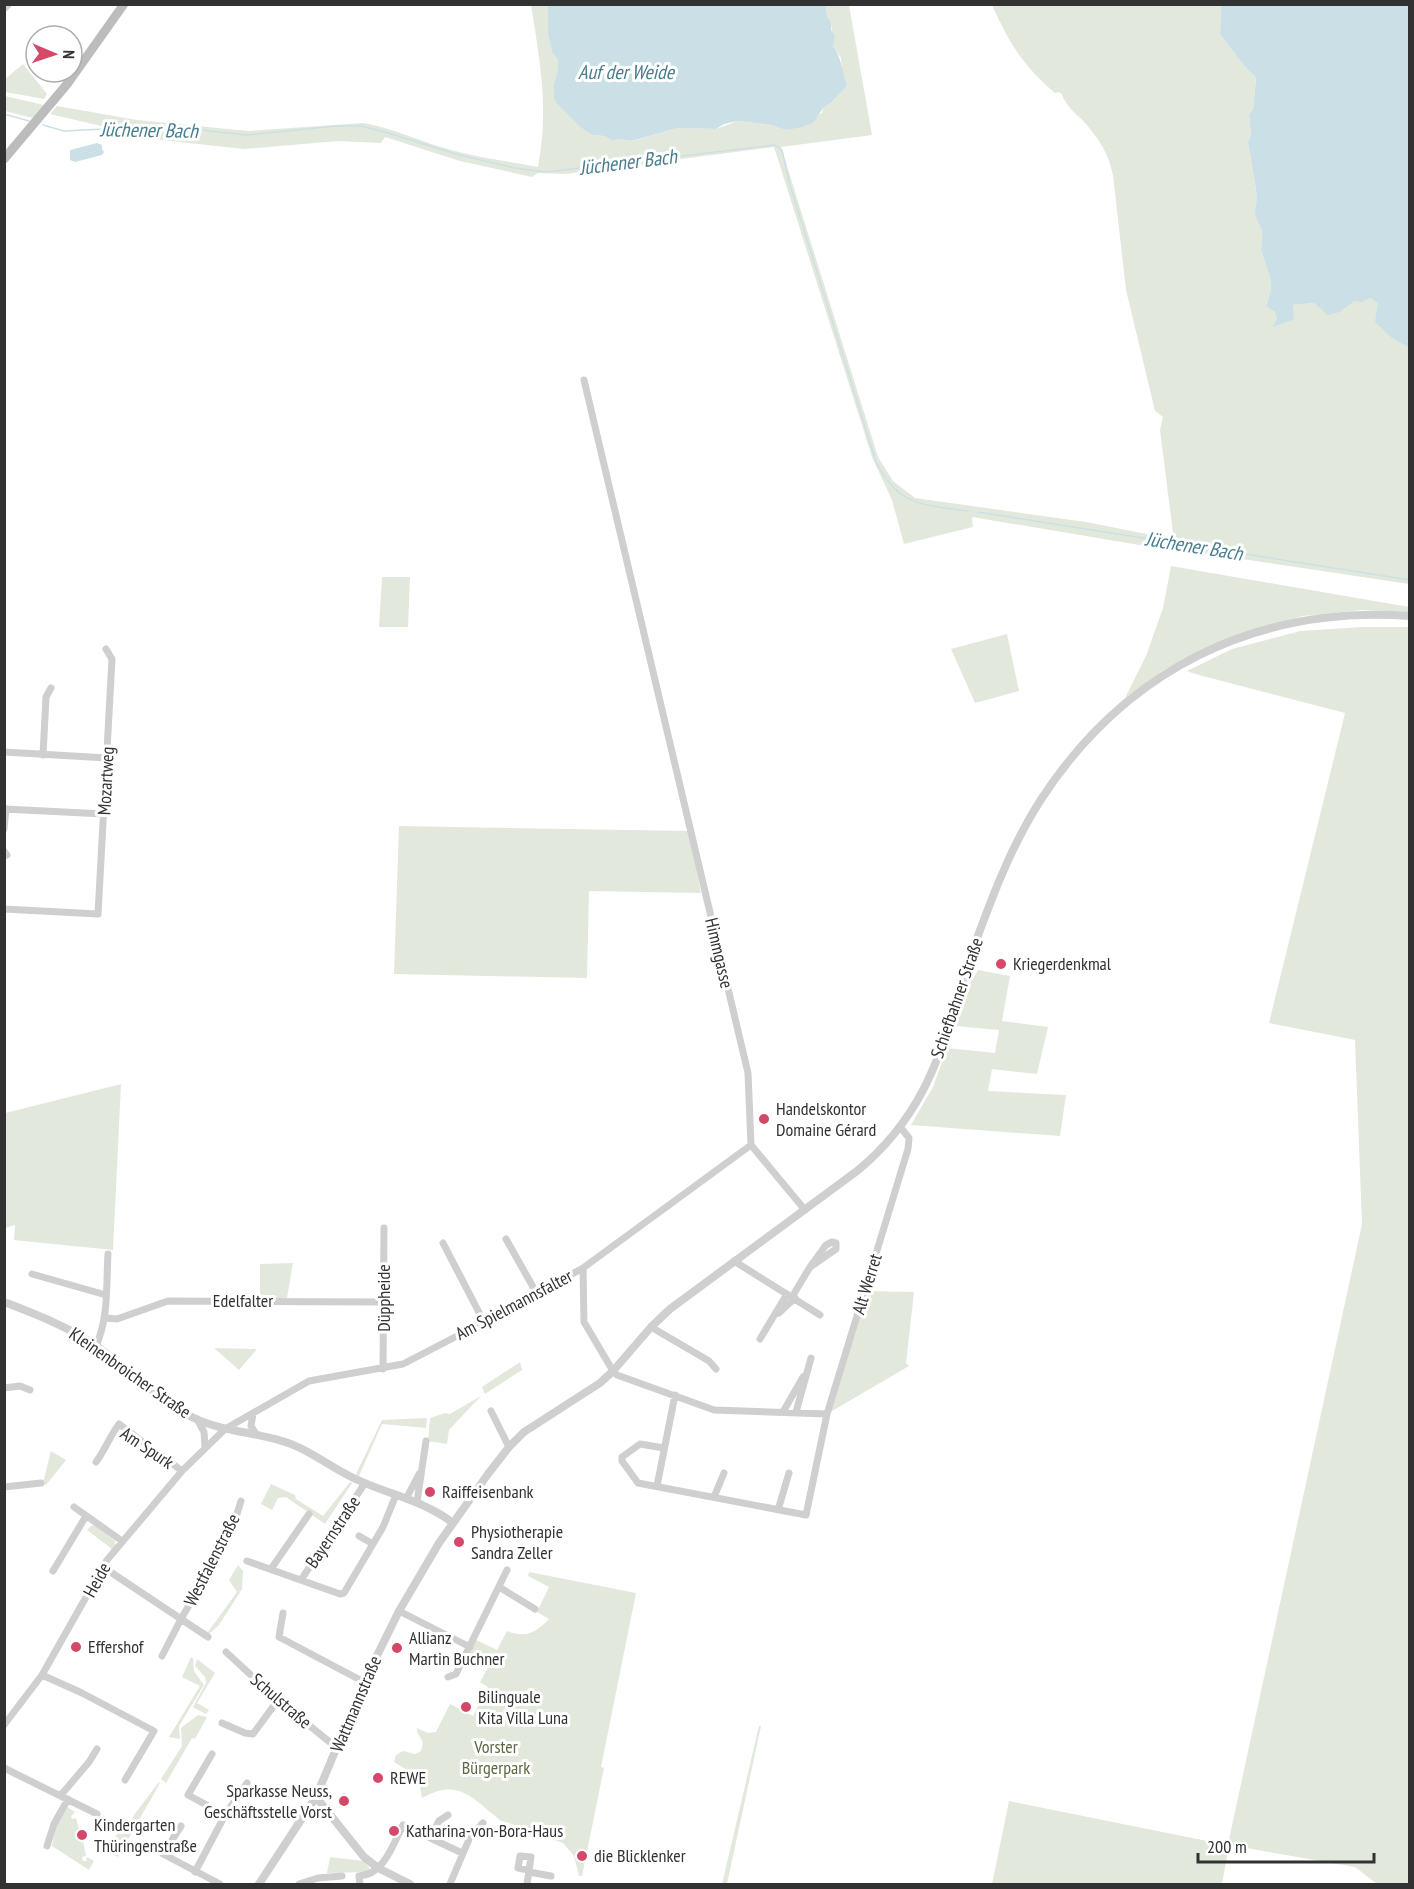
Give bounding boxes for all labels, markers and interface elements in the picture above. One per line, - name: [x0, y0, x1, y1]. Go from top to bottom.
- north arrow: [24, 24, 84, 84]
- text: N: [59, 50, 79, 59]
- water label: Auf der Weide: [578, 59, 676, 85]
- water label: Jüchener Bach: [99, 116, 199, 144]
- water label: Jüchener Bach: [577, 143, 679, 181]
- water label: Jüchener Bach: [1143, 525, 1246, 567]
- street label: Mozartweg: [92, 746, 119, 816]
- street label: Himmgasse: [700, 915, 739, 990]
- street label: Schiefbahner Straße: [925, 935, 988, 1061]
- place label: Kriegerdenkmal: [1013, 952, 1112, 975]
- marker: Kriegerdenkmal: [994, 957, 1008, 971]
- place label: Handelskontor Domaine Gérard: [776, 1097, 876, 1141]
- marker: Handelskontor Domaine Gérard: [757, 1112, 771, 1126]
- street label: Alt Werret: [846, 1251, 887, 1317]
- street label: Düppheide: [372, 1264, 395, 1332]
- street label: Am Spielmannsfalter: [451, 1264, 576, 1345]
- street label: Edelfalter: [213, 1289, 273, 1312]
- street label: Kleinenbroicher Straße: [65, 1322, 196, 1423]
- street label: Am Spurk: [116, 1421, 178, 1474]
- place label: Raiffeisenbank: [442, 1480, 534, 1503]
- marker: Raiffeisenbank: [423, 1485, 437, 1499]
- street label: Bayernstraße: [300, 1491, 365, 1572]
- street label: Westfalenstraße: [178, 1510, 245, 1610]
- place label: Physiotherapie Sandra Zeller: [471, 1520, 563, 1564]
- marker: Physiotherapie Sandra Zeller: [452, 1535, 466, 1549]
- street label: Heide: [78, 1558, 115, 1601]
- place label: Allianz Martin Buchner: [409, 1626, 505, 1670]
- place label: Effershof: [88, 1635, 145, 1658]
- marker: Effershof: [69, 1640, 83, 1654]
- marker: Allianz Martin Buchner: [390, 1641, 404, 1655]
- street label: Wattmannstraße: [325, 1652, 386, 1756]
- street label: Schulstraße: [246, 1668, 317, 1733]
- place label: Bilinguale Kita Villa Luna: [478, 1685, 568, 1729]
- marker: Bilinguale Kita Villa Luna: [459, 1700, 473, 1714]
- park label: Vorster Bürgerpark: [462, 1735, 530, 1779]
- place label: REWE: [390, 1766, 426, 1789]
- marker: REWE: [371, 1771, 385, 1785]
- place label: Sparkasse Neuss, Geschäftsstelle Vorst: [204, 1779, 332, 1823]
- marker: Sparkasse Neuss, Geschäftsstelle Vorst: [337, 1794, 351, 1808]
- place label: Kindergarten Thüringenstraße: [94, 1813, 197, 1857]
- place label: Katharina-von-Bora-Haus: [406, 1819, 563, 1842]
- marker: Katharina-von-Bora-Haus: [387, 1824, 401, 1838]
- scale bar: [1198, 1826, 1374, 1864]
- marker: Kindergarten Thüringenstraße: [75, 1828, 89, 1842]
- text: 200 m: [1207, 1835, 1247, 1858]
- place label: die Blicklenker: [594, 1844, 686, 1867]
- marker: die Blicklenker: [575, 1849, 589, 1863]

